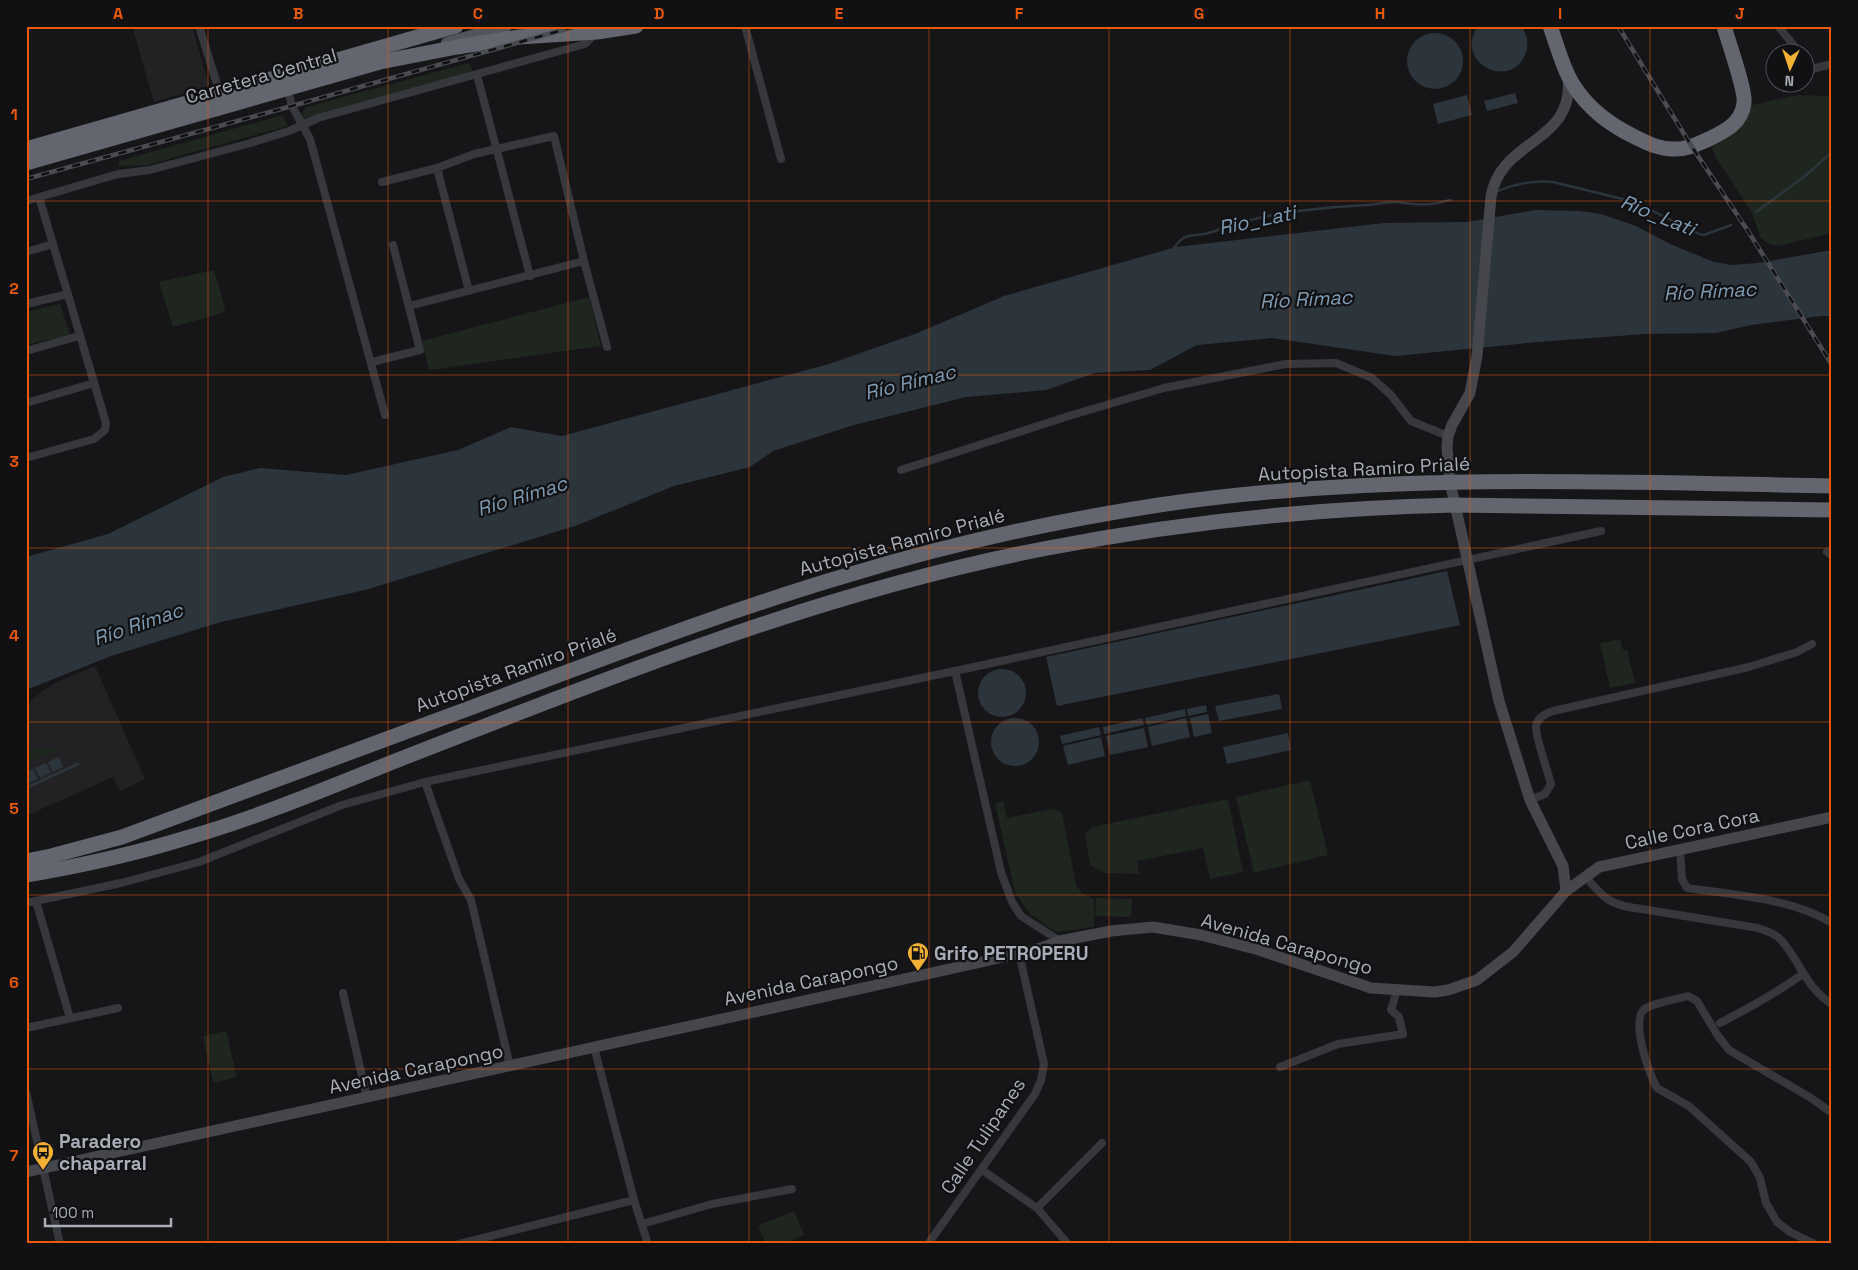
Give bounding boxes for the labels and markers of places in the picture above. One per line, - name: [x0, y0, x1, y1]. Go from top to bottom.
- fuel station icon: Grifo PETROPERU: [906, 941, 930, 972]
- place label: Grifo PETROPERU: [934, 941, 1088, 966]
- place label: Paradero chaparral: [59, 1129, 147, 1176]
- bus stop icon: Paradero chaparral: [31, 1140, 55, 1171]

